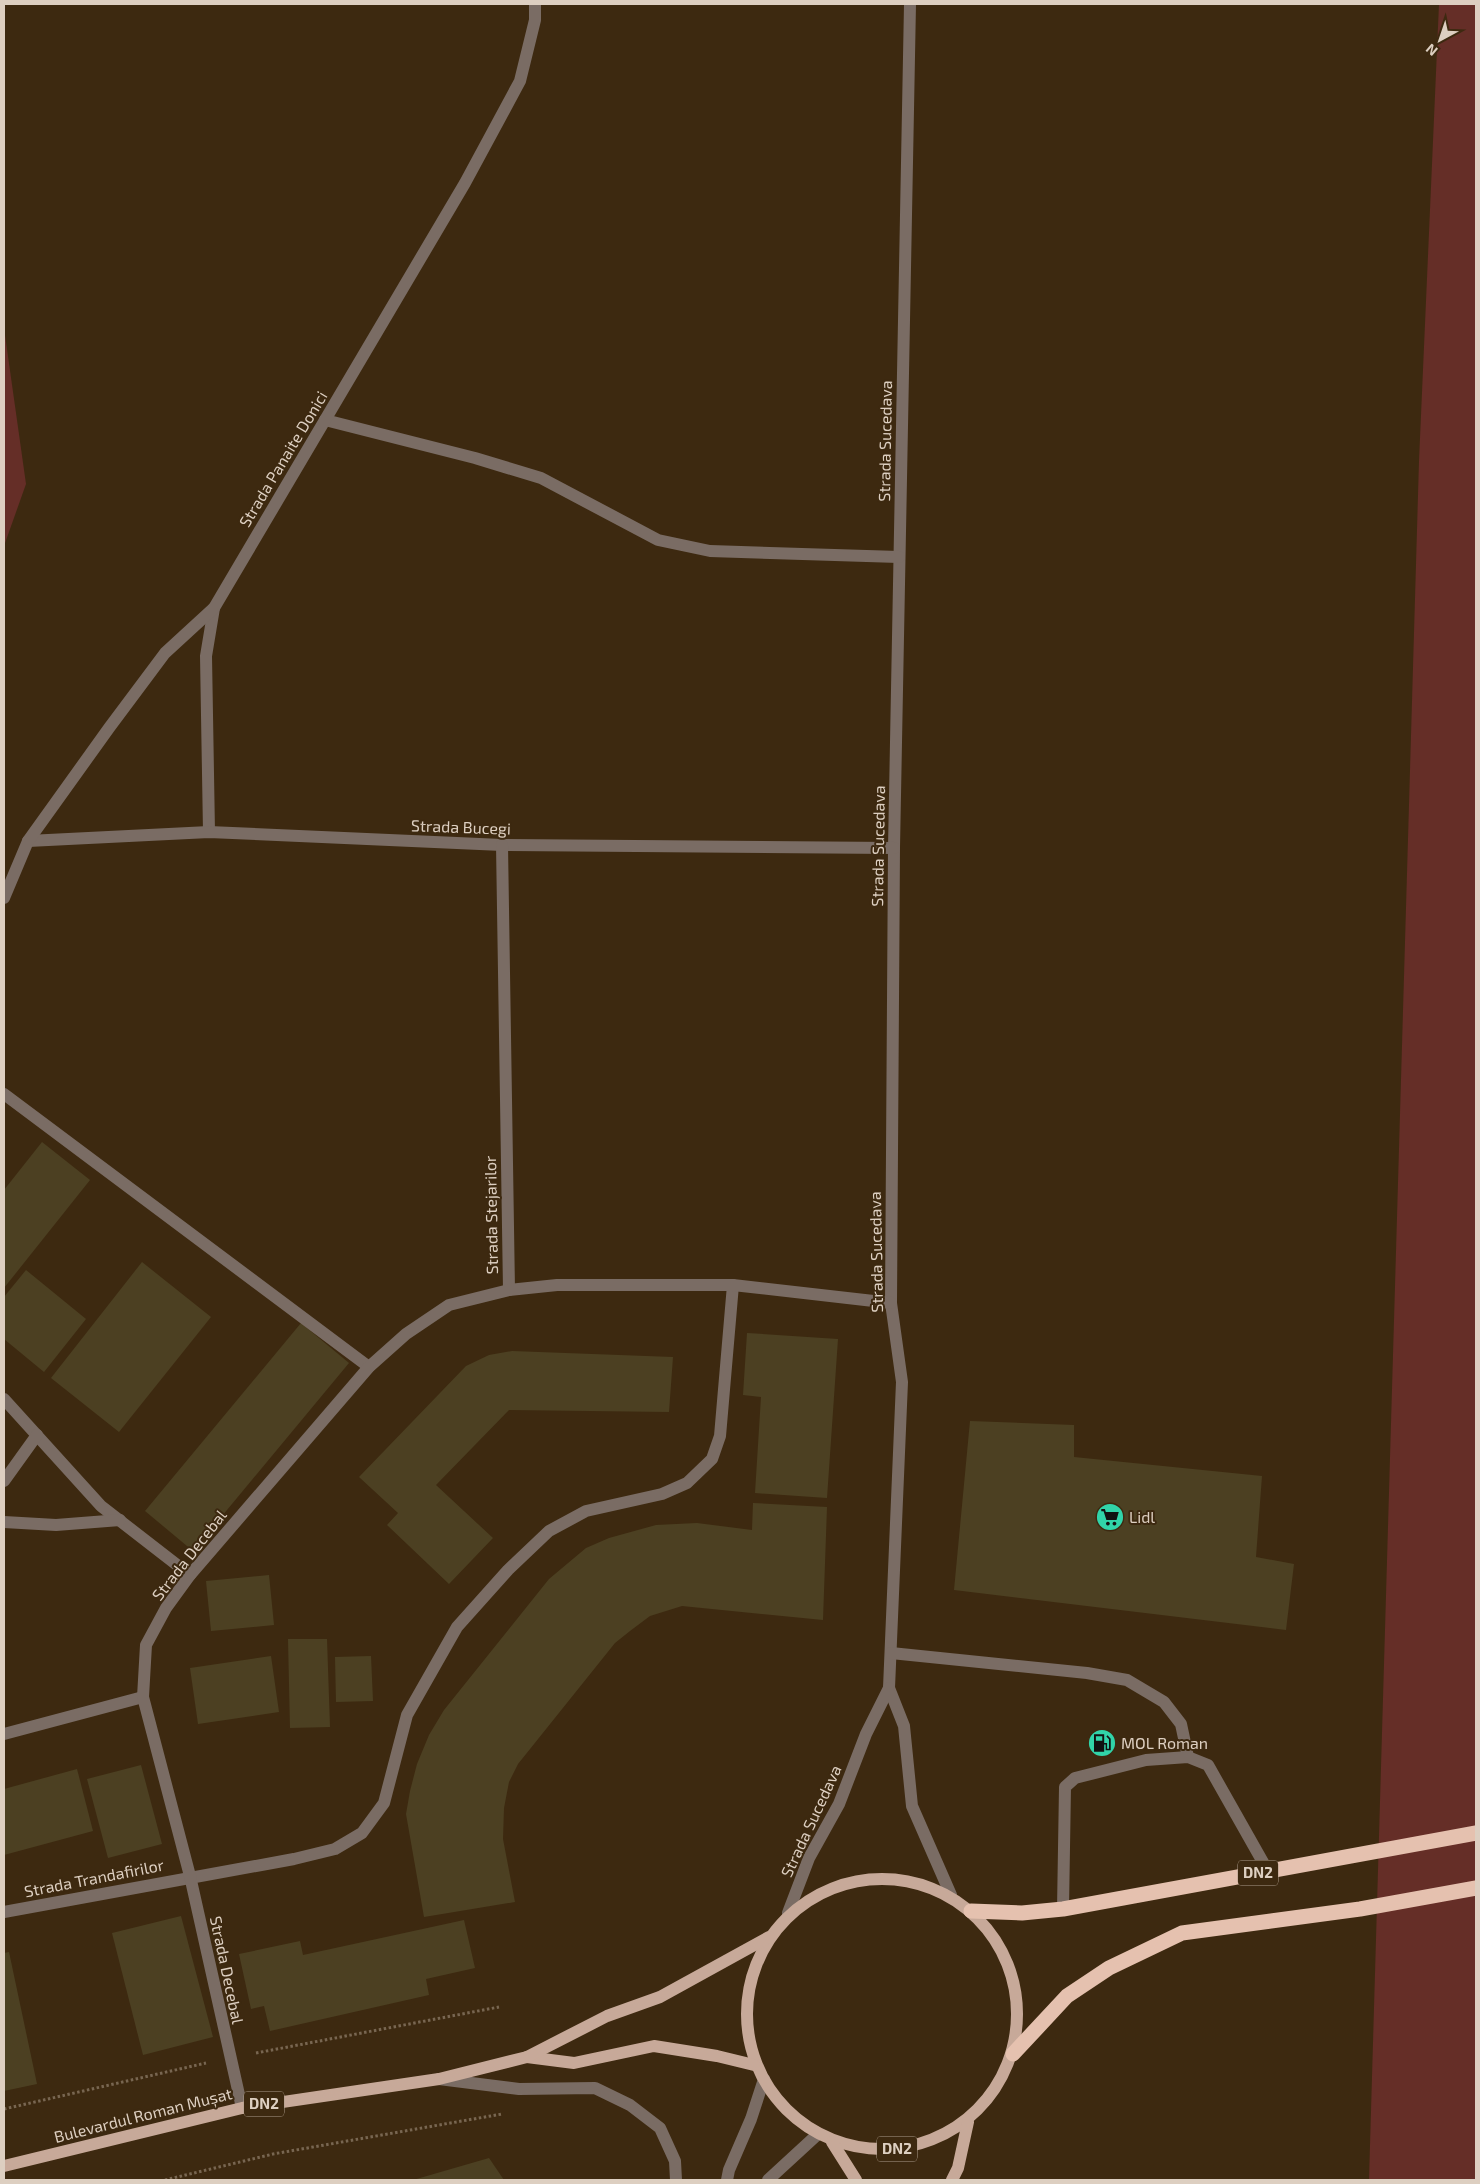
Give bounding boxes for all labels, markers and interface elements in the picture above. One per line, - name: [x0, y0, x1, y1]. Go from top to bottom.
- north arrow: [1415, 15, 1465, 65]
- text: N: [1422, 41, 1441, 60]
- street label: Strada Sucedava: [874, 380, 895, 502]
- street label: Strada Panaite Donici: [235, 387, 331, 530]
- street label: Strada Sucedava: [867, 785, 888, 907]
- street label: Strada Bucegi: [411, 815, 511, 838]
- street label: Strada Stejarilor: [480, 1155, 502, 1275]
- street label: Strada Sucedava: [865, 1191, 886, 1313]
- supermarket icon: Lidl: [1095, 1502, 1125, 1532]
- street label: Strada Decebal: [147, 1505, 230, 1604]
- place label: Lidl: [1129, 1507, 1155, 1526]
- fuel station icon: MOL Roman: [1087, 1728, 1117, 1758]
- place label: MOL Roman: [1121, 1733, 1208, 1752]
- street label: Strada Sucedava: [776, 1762, 845, 1880]
- street label: Strada Trandafirilor: [22, 1855, 166, 1900]
- road number: DN2: [1238, 1860, 1278, 1886]
- street label: Strada Decebal: [207, 1914, 248, 2026]
- street label: Bulevardul Roman Mușat: [52, 2083, 234, 2148]
- road number: DN2: [244, 2092, 284, 2116]
- road number: DN2: [877, 2136, 917, 2162]

